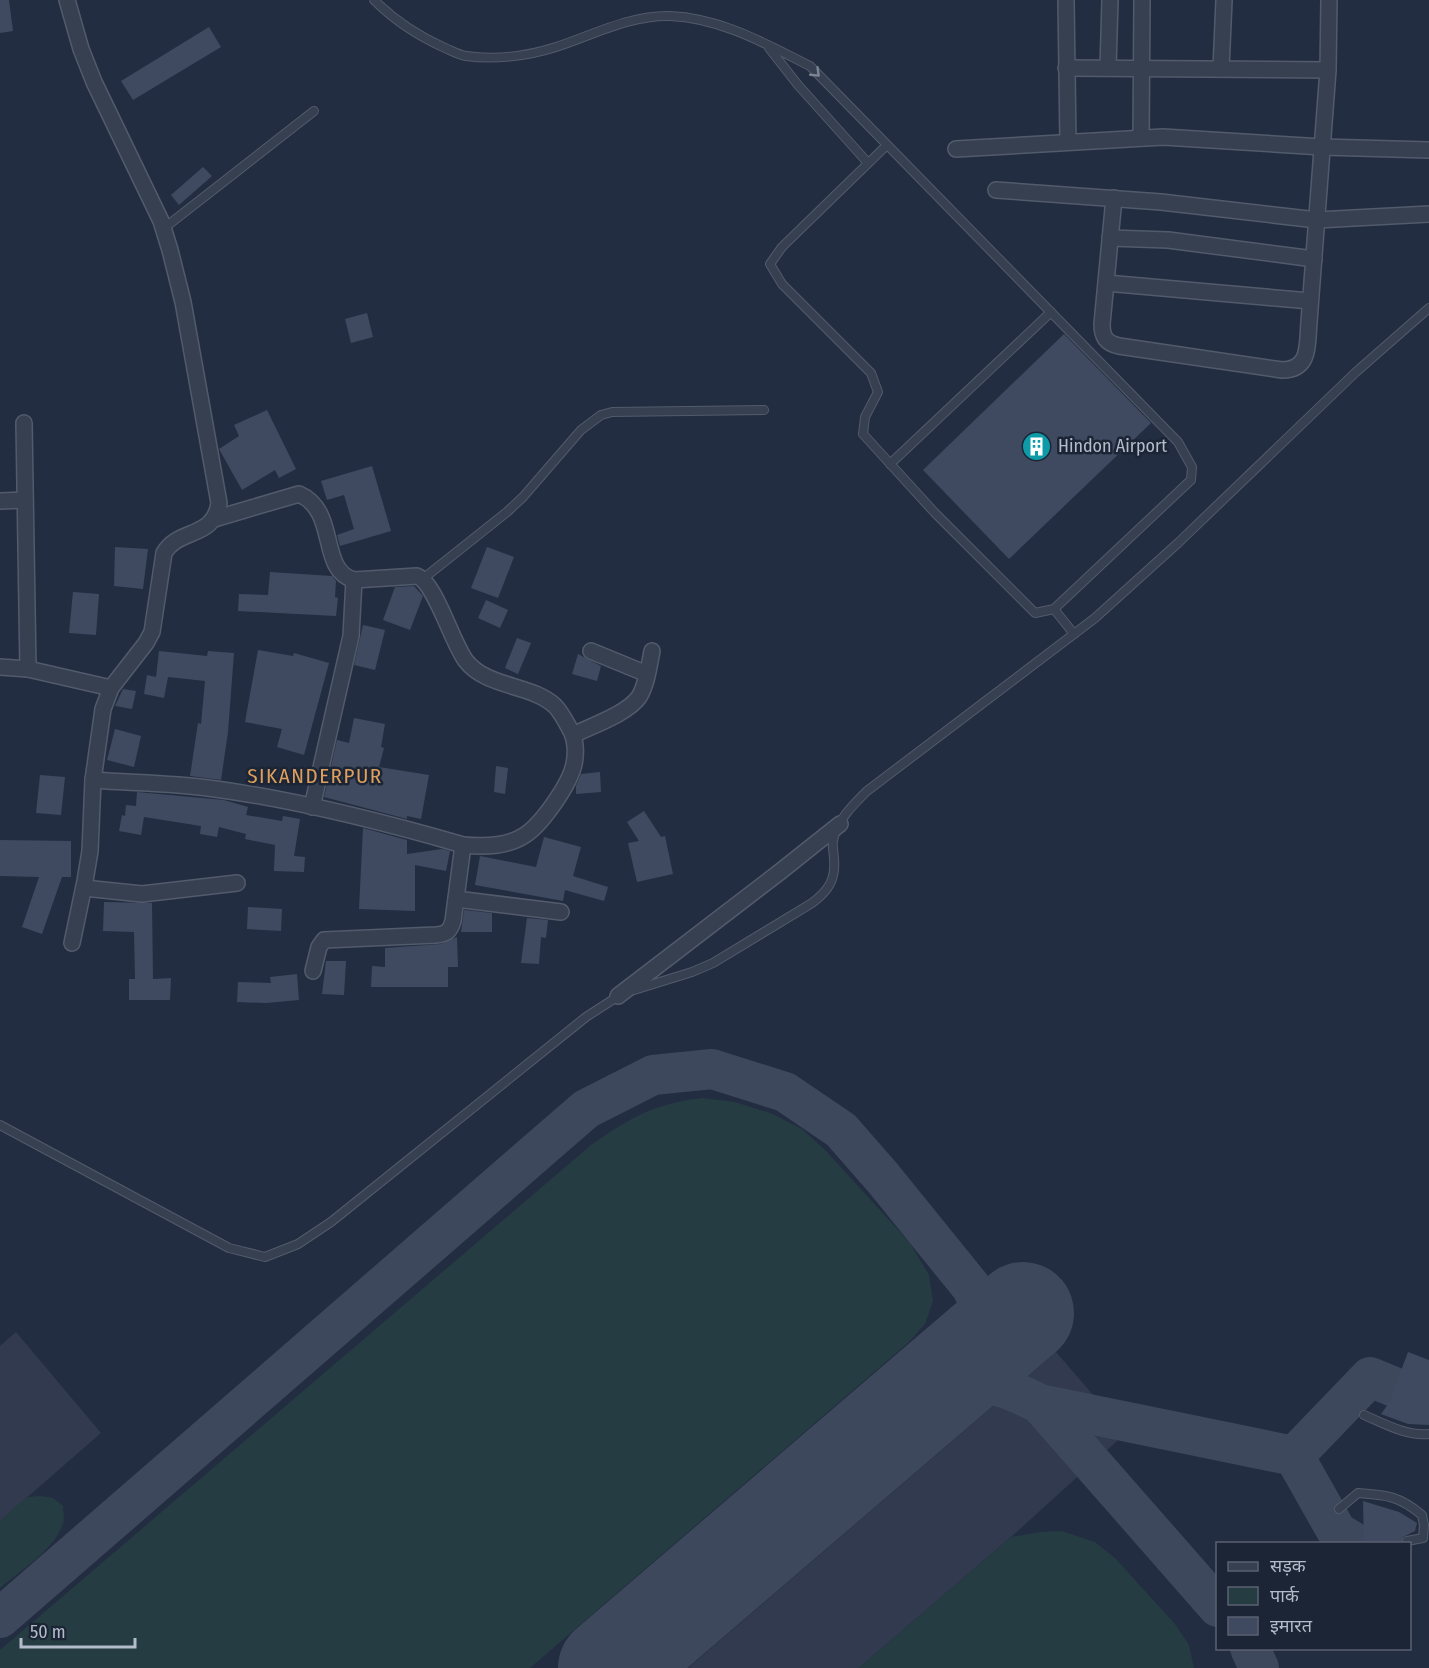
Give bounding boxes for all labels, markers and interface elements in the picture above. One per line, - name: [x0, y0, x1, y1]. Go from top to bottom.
- one-way arrow: [810, 66, 820, 77]
- building icon: Hindon Airport: [1021, 430, 1053, 462]
- place label: Hindon Airport: [1058, 435, 1167, 457]
- district label: SIKANDERPUR: [247, 763, 383, 789]
- legend: [1216, 1542, 1411, 1650]
- text: सड़क: [1270, 1555, 1307, 1577]
- text: पार्क: [1270, 1585, 1300, 1607]
- scale bar: [21, 1611, 135, 1649]
- text: इमारत: [1270, 1615, 1313, 1637]
- text: 50 m: [30, 1621, 66, 1643]

